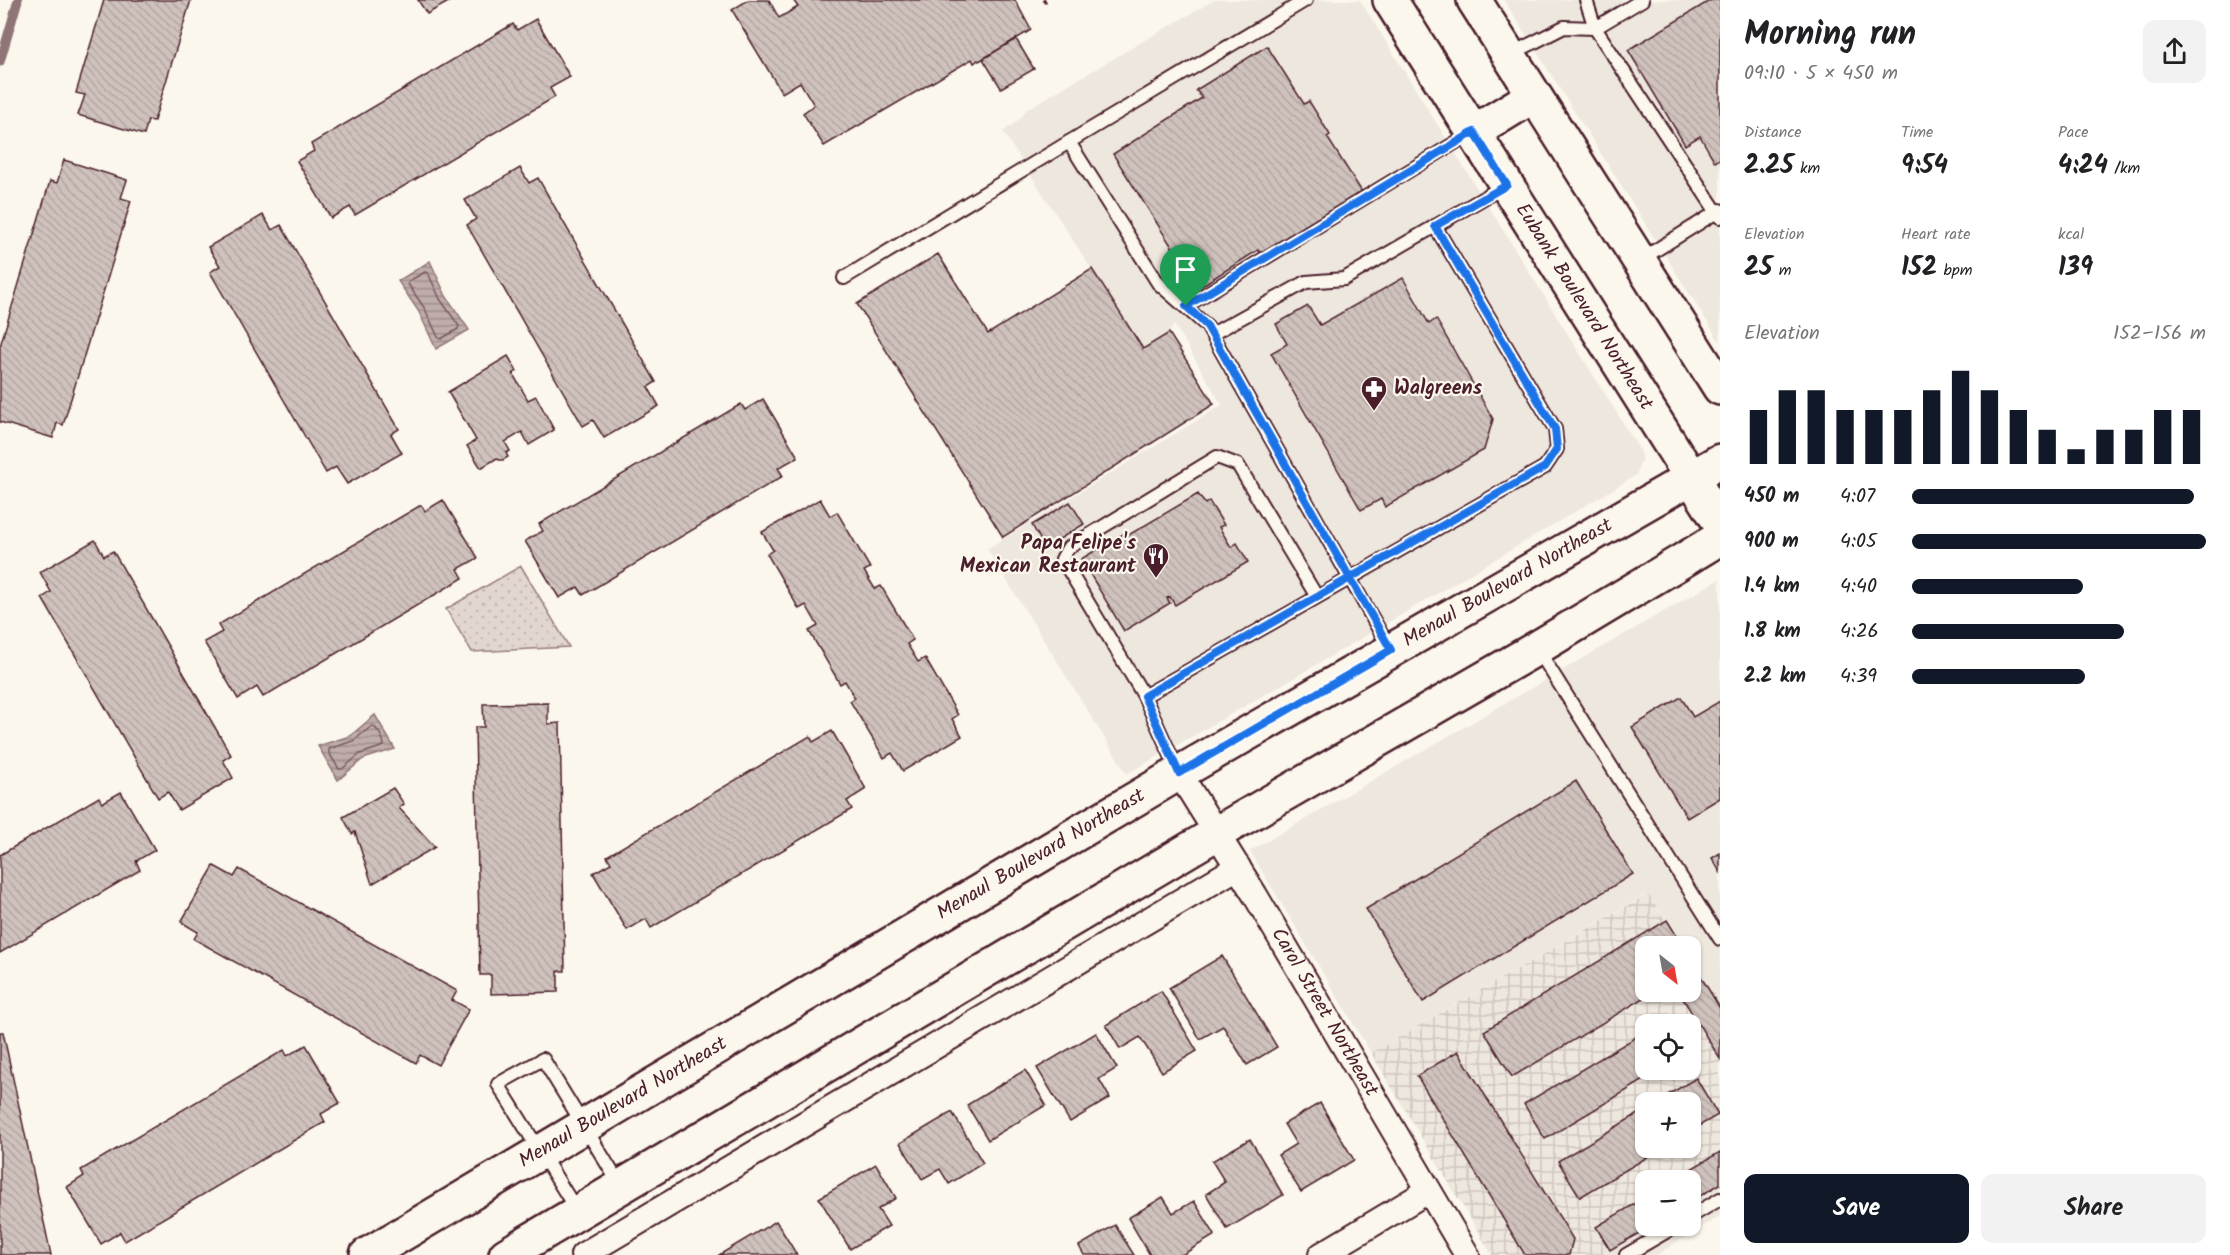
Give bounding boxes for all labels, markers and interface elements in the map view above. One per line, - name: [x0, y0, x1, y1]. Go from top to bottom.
- text: Morning run: [1744, 9, 1916, 62]
- button: share: [2143, 20, 2206, 83]
- text: 09:10 · 5 × 450 m: [1744, 58, 1898, 90]
- text: Distance: [1744, 120, 1802, 145]
- text: Time: [1901, 120, 1933, 145]
- text: Pace: [2058, 120, 2089, 145]
- text: 2.25: [1744, 145, 1794, 187]
- text: 9:54: [1901, 145, 1948, 187]
- text: 4:24: [2058, 145, 2108, 187]
- text: km: [1794, 156, 1820, 181]
- text: /km: [2108, 156, 2140, 181]
- street label: Eubank Boulevard Northeast: [1506, 197, 1661, 417]
- text: Elevation: [1744, 222, 1805, 247]
- text: Heart rate: [1901, 222, 1971, 247]
- text: kcal: [2058, 222, 2084, 247]
- pin: [1160, 244, 1211, 306]
- text: 25: [1744, 247, 1772, 289]
- text: 152: [1901, 247, 1937, 289]
- text: 139: [2058, 247, 2093, 289]
- icon: arrive: [1169, 253, 1202, 286]
- text: m: [1772, 258, 1791, 283]
- text: bpm: [1937, 258, 1972, 283]
- text: Elevation: [1744, 318, 1820, 350]
- text: 152–156 m: [2113, 318, 2206, 350]
- place label: Walgreens: [1394, 373, 1483, 405]
- pharmacy icon: Walgreens: [1359, 374, 1389, 412]
- text: 450 m: [1744, 481, 1799, 513]
- text: 4:07: [1840, 481, 1875, 513]
- street label: Menaul Boulevard Northeast: [1397, 510, 1619, 657]
- text: 900 m: [1744, 526, 1799, 558]
- text: 4:05: [1840, 526, 1877, 558]
- place label: Papa Felipe's Mexican Restaurant: [960, 528, 1137, 583]
- restaurant icon: Papa Felipe's Mexican Restaurant: [1141, 541, 1171, 579]
- text: 1.4 km: [1744, 571, 1800, 603]
- text: 4:40: [1840, 571, 1877, 603]
- text: 1.8 km: [1744, 616, 1801, 648]
- text: 4:26: [1840, 616, 1879, 648]
- text: 2.2 km: [1744, 661, 1806, 693]
- text: 4:39: [1840, 661, 1877, 693]
- street label: Menaul Boulevard Northeast: [931, 780, 1152, 929]
- street label: Carol Street Northeast: [1262, 922, 1387, 1103]
- north arrow: [1635, 936, 1701, 1002]
- map controls: [1635, 936, 1701, 1236]
- button: locate: [1635, 1014, 1701, 1080]
- street label: Menaul Boulevard Northeast: [513, 1028, 734, 1177]
- button: +: [1635, 1092, 1701, 1158]
- button: −: [1635, 1170, 1701, 1236]
- button: Save: [1744, 1174, 1969, 1243]
- button: Share: [1981, 1174, 2206, 1243]

